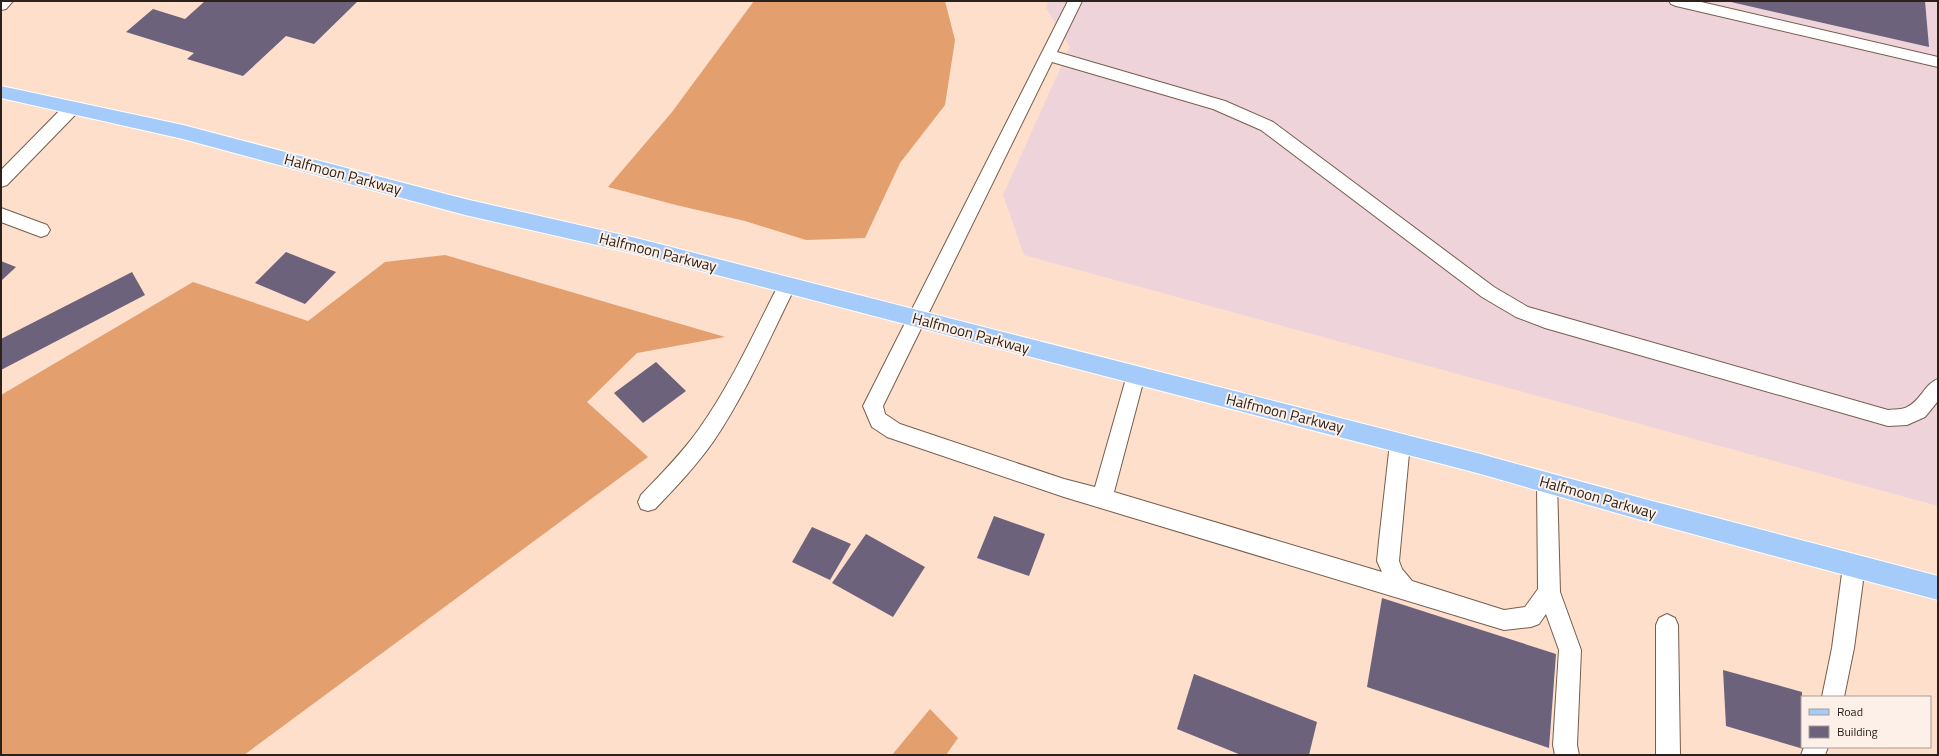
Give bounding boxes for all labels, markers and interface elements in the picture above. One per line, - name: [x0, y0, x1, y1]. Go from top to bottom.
- street label: Halfmoon Parkway: [282, 147, 404, 201]
- street label: Halfmoon Parkway: [597, 226, 719, 278]
- street label: Halfmoon Parkway: [910, 306, 1032, 360]
- street label: Halfmoon Parkway: [1224, 387, 1346, 439]
- street label: Halfmoon Parkway: [1537, 469, 1659, 525]
- legend: [1801, 696, 1931, 748]
- text: Road: [1837, 702, 1863, 721]
- text: Building: [1837, 722, 1878, 741]

